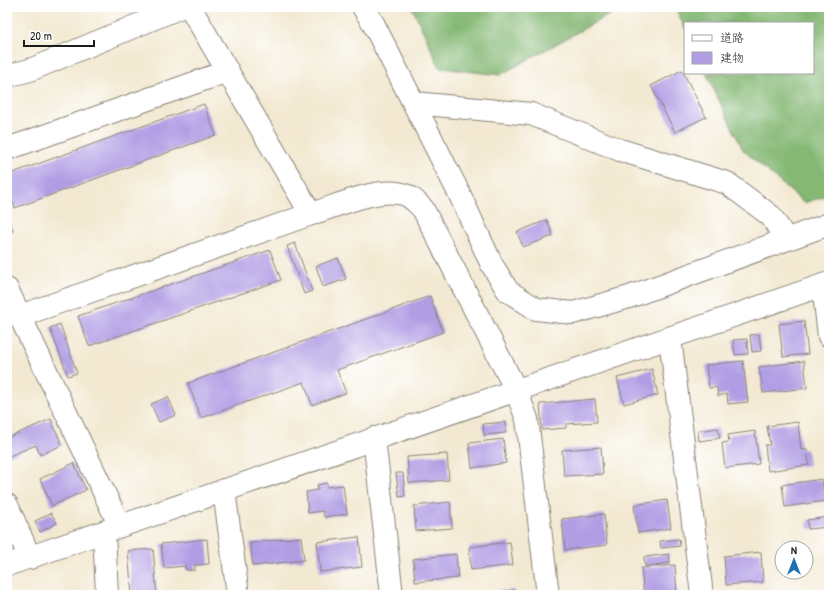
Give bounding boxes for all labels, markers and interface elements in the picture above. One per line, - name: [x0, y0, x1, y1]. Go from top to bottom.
- scale bar: [24, 22, 94, 48]
- legend: [684, 22, 814, 74]
- text: 20 m: [30, 27, 52, 44]
- text: 道路: [720, 29, 744, 46]
- text: 建物: [720, 49, 744, 66]
- north arrow: [774, 540, 814, 580]
- text: N: [791, 543, 797, 557]

